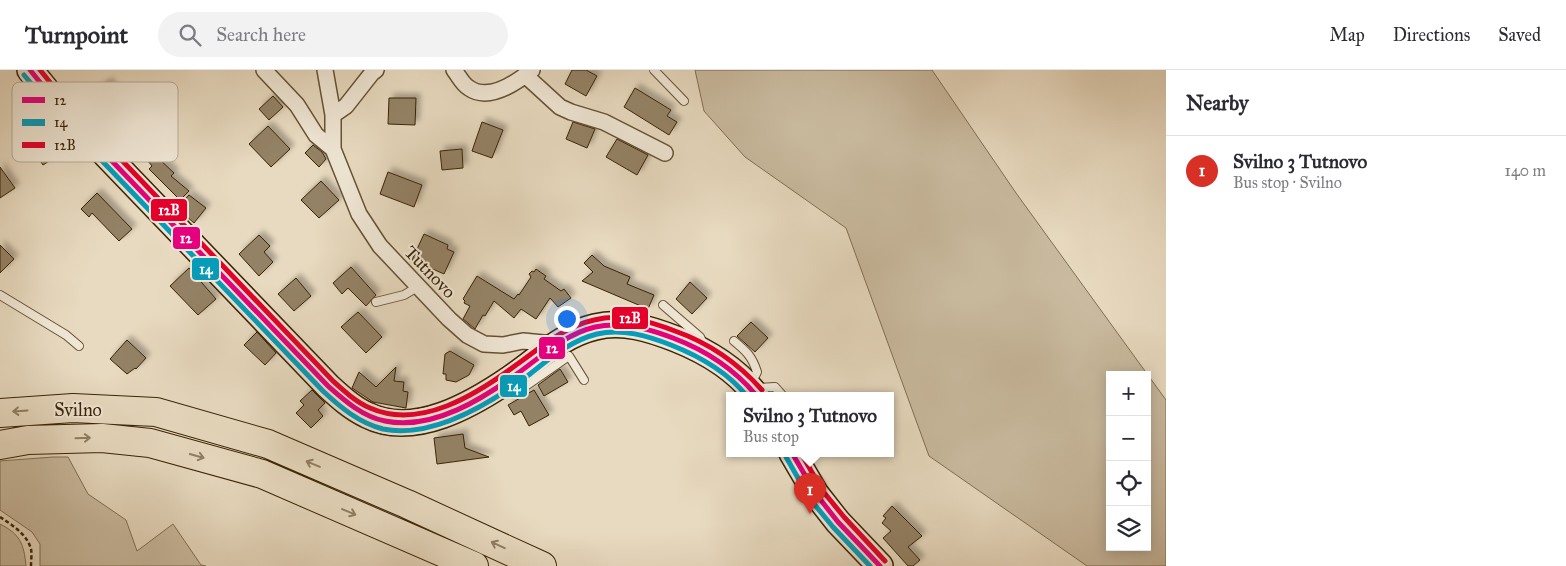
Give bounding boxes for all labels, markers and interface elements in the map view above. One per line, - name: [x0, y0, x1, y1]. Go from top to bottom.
- search box: [158, 12, 508, 57]
- text: Turnpoint: [25, 20, 128, 50]
- icon: search: [176, 21, 204, 49]
- text: Search here: [216, 23, 306, 46]
- text: Map: [1329, 24, 1365, 46]
- text: Directions: [1393, 24, 1470, 46]
- text: Saved: [1498, 24, 1541, 46]
- legend: [12, 82, 178, 162]
- text: Nearby: [1186, 90, 1249, 116]
- text: 12: [54, 92, 67, 109]
- text: 14: [54, 114, 69, 131]
- text: 12B: [54, 137, 76, 154]
- text: Svilno 3 Tutnovo: [1233, 150, 1367, 173]
- text: 1: [1199, 161, 1205, 180]
- text: 140 m: [1505, 161, 1546, 180]
- text: Bus stop · Svilno: [1233, 173, 1342, 192]
- line badge: 12B: [150, 198, 188, 222]
- text: 12B: [158, 202, 180, 219]
- line badge: 12: [172, 226, 201, 250]
- text: 12: [180, 230, 193, 247]
- street label: Tutnovo: [400, 241, 460, 303]
- line badge: 14: [191, 257, 220, 281]
- text: 14: [199, 261, 214, 279]
- your location: [554, 306, 580, 332]
- line badge: 12B: [611, 306, 649, 330]
- text: 12B: [619, 310, 641, 327]
- line badge: 12: [538, 336, 566, 360]
- text: 12: [546, 340, 559, 357]
- map controls: [1106, 371, 1151, 551]
- button: +: [1106, 371, 1151, 416]
- line badge: 14: [499, 374, 528, 398]
- text: 14: [507, 378, 522, 396]
- popup: [726, 392, 894, 457]
- street label: Svilno: [54, 399, 102, 421]
- text: Svilno 3 Tutnovo: [743, 404, 877, 427]
- one-way arrow: [12, 407, 28, 416]
- button: −: [1106, 416, 1151, 461]
- text: Bus stop: [743, 427, 799, 446]
- one-way arrow: [75, 434, 91, 443]
- one-way arrow: [189, 452, 205, 461]
- one-way arrow: [306, 459, 321, 468]
- button: locate: [1106, 461, 1151, 506]
- pin: 1: [794, 473, 826, 514]
- button: layers: [1106, 506, 1151, 551]
- one-way arrow: [341, 508, 356, 518]
- one-way arrow: [491, 540, 506, 550]

